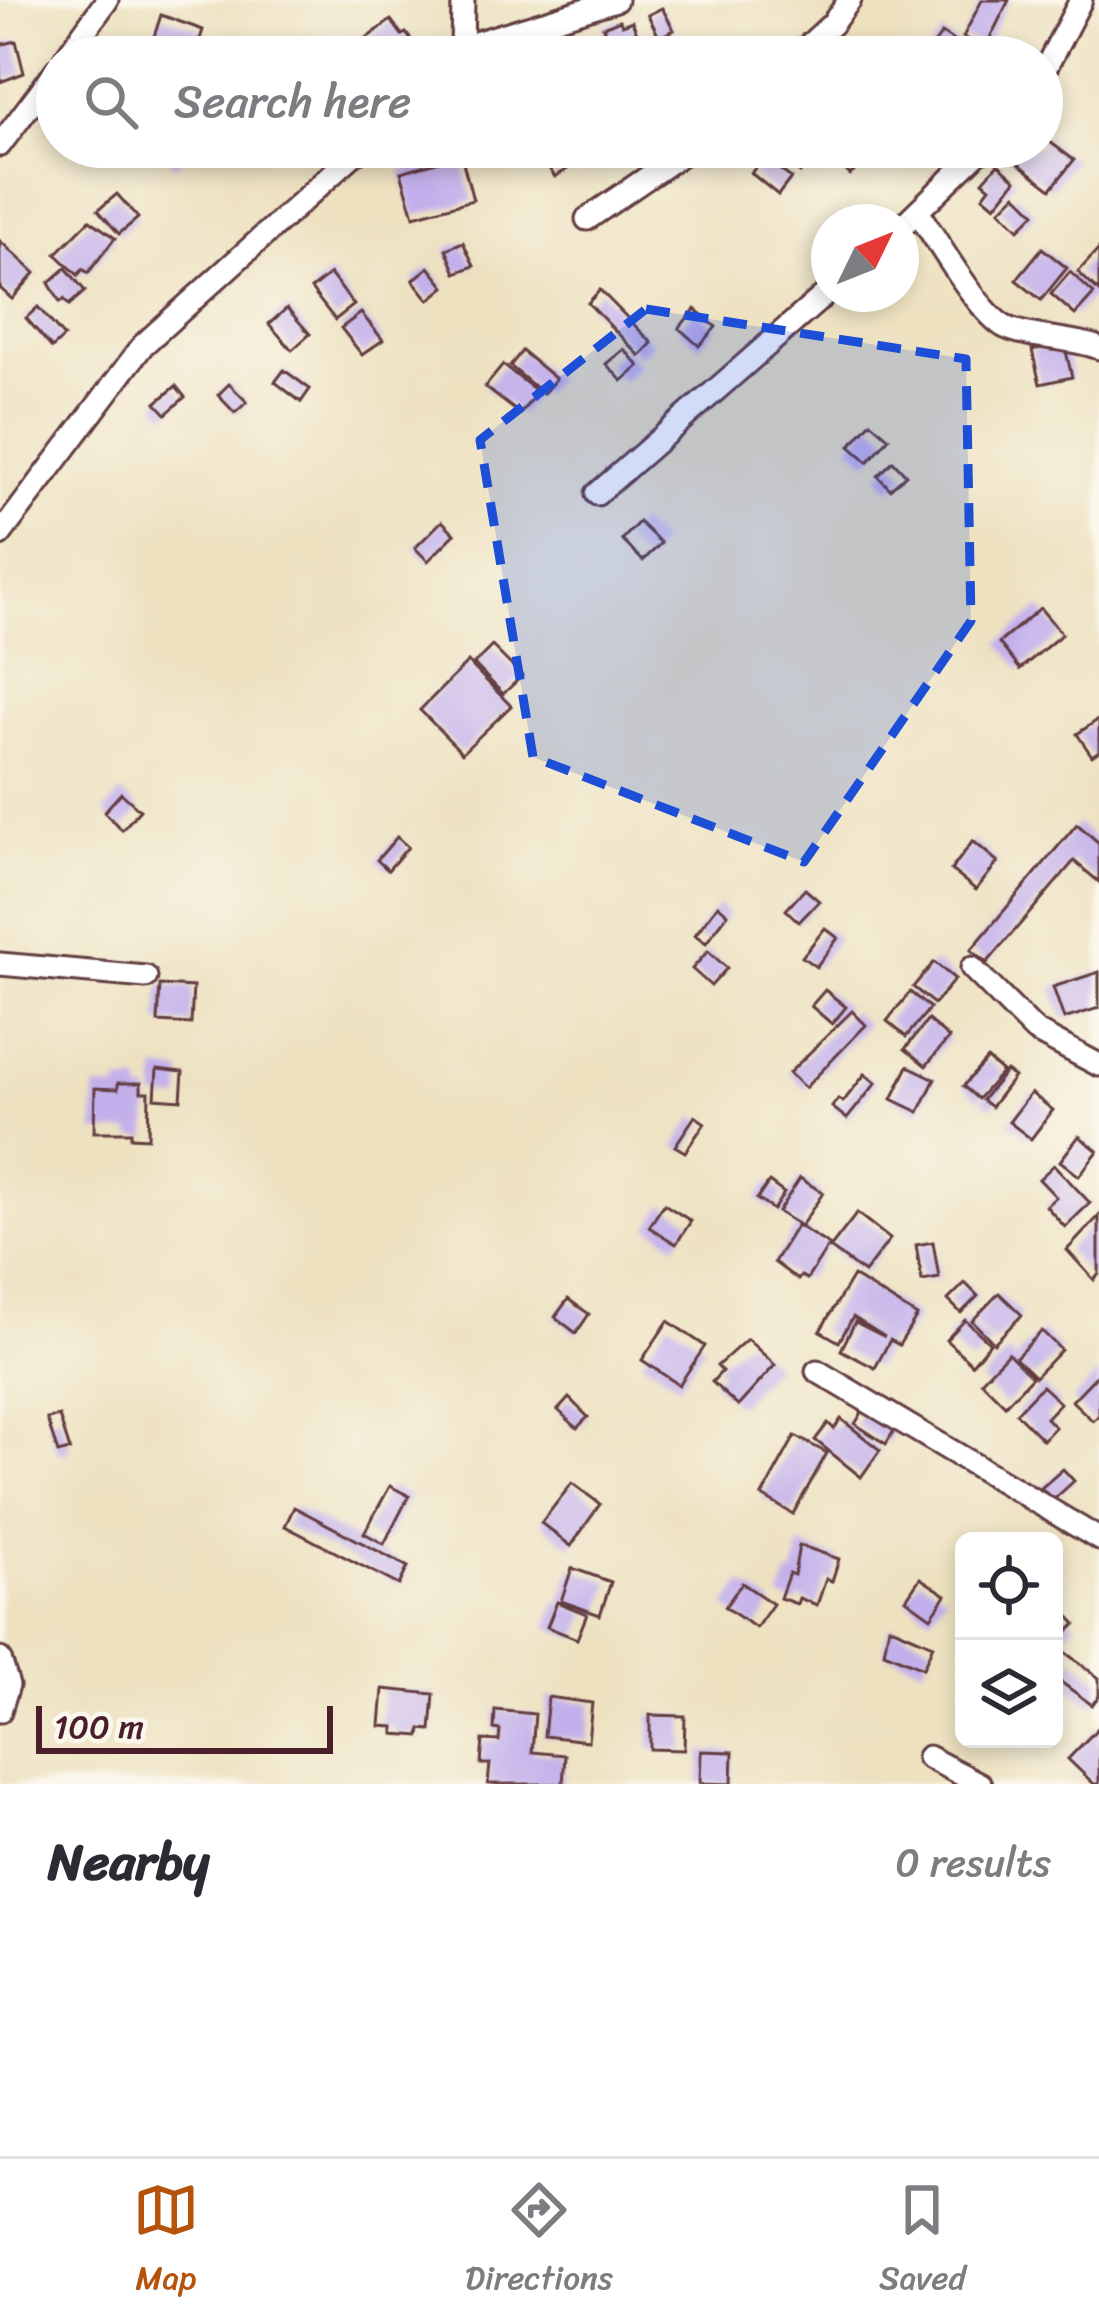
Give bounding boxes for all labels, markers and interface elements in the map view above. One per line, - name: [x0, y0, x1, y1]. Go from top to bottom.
- search box: [36, 36, 1063, 168]
- text: Search here: [174, 62, 411, 142]
- icon: search: [78, 69, 144, 135]
- north arrow: [811, 204, 919, 312]
- map controls: [955, 1532, 1063, 1748]
- button: locate: [955, 1532, 1063, 1640]
- button: layers: [955, 1640, 1063, 1748]
- text: 100 m: [54, 1698, 144, 1756]
- scale bar: [36, 1700, 333, 1753]
- text: Nearby: [48, 1817, 209, 1907]
- text: 0 results: [895, 1828, 1051, 1897]
- tab: Map: [133, 2177, 199, 2307]
- tab: Directions: [465, 2177, 613, 2307]
- tab: Saved: [879, 2177, 966, 2307]

